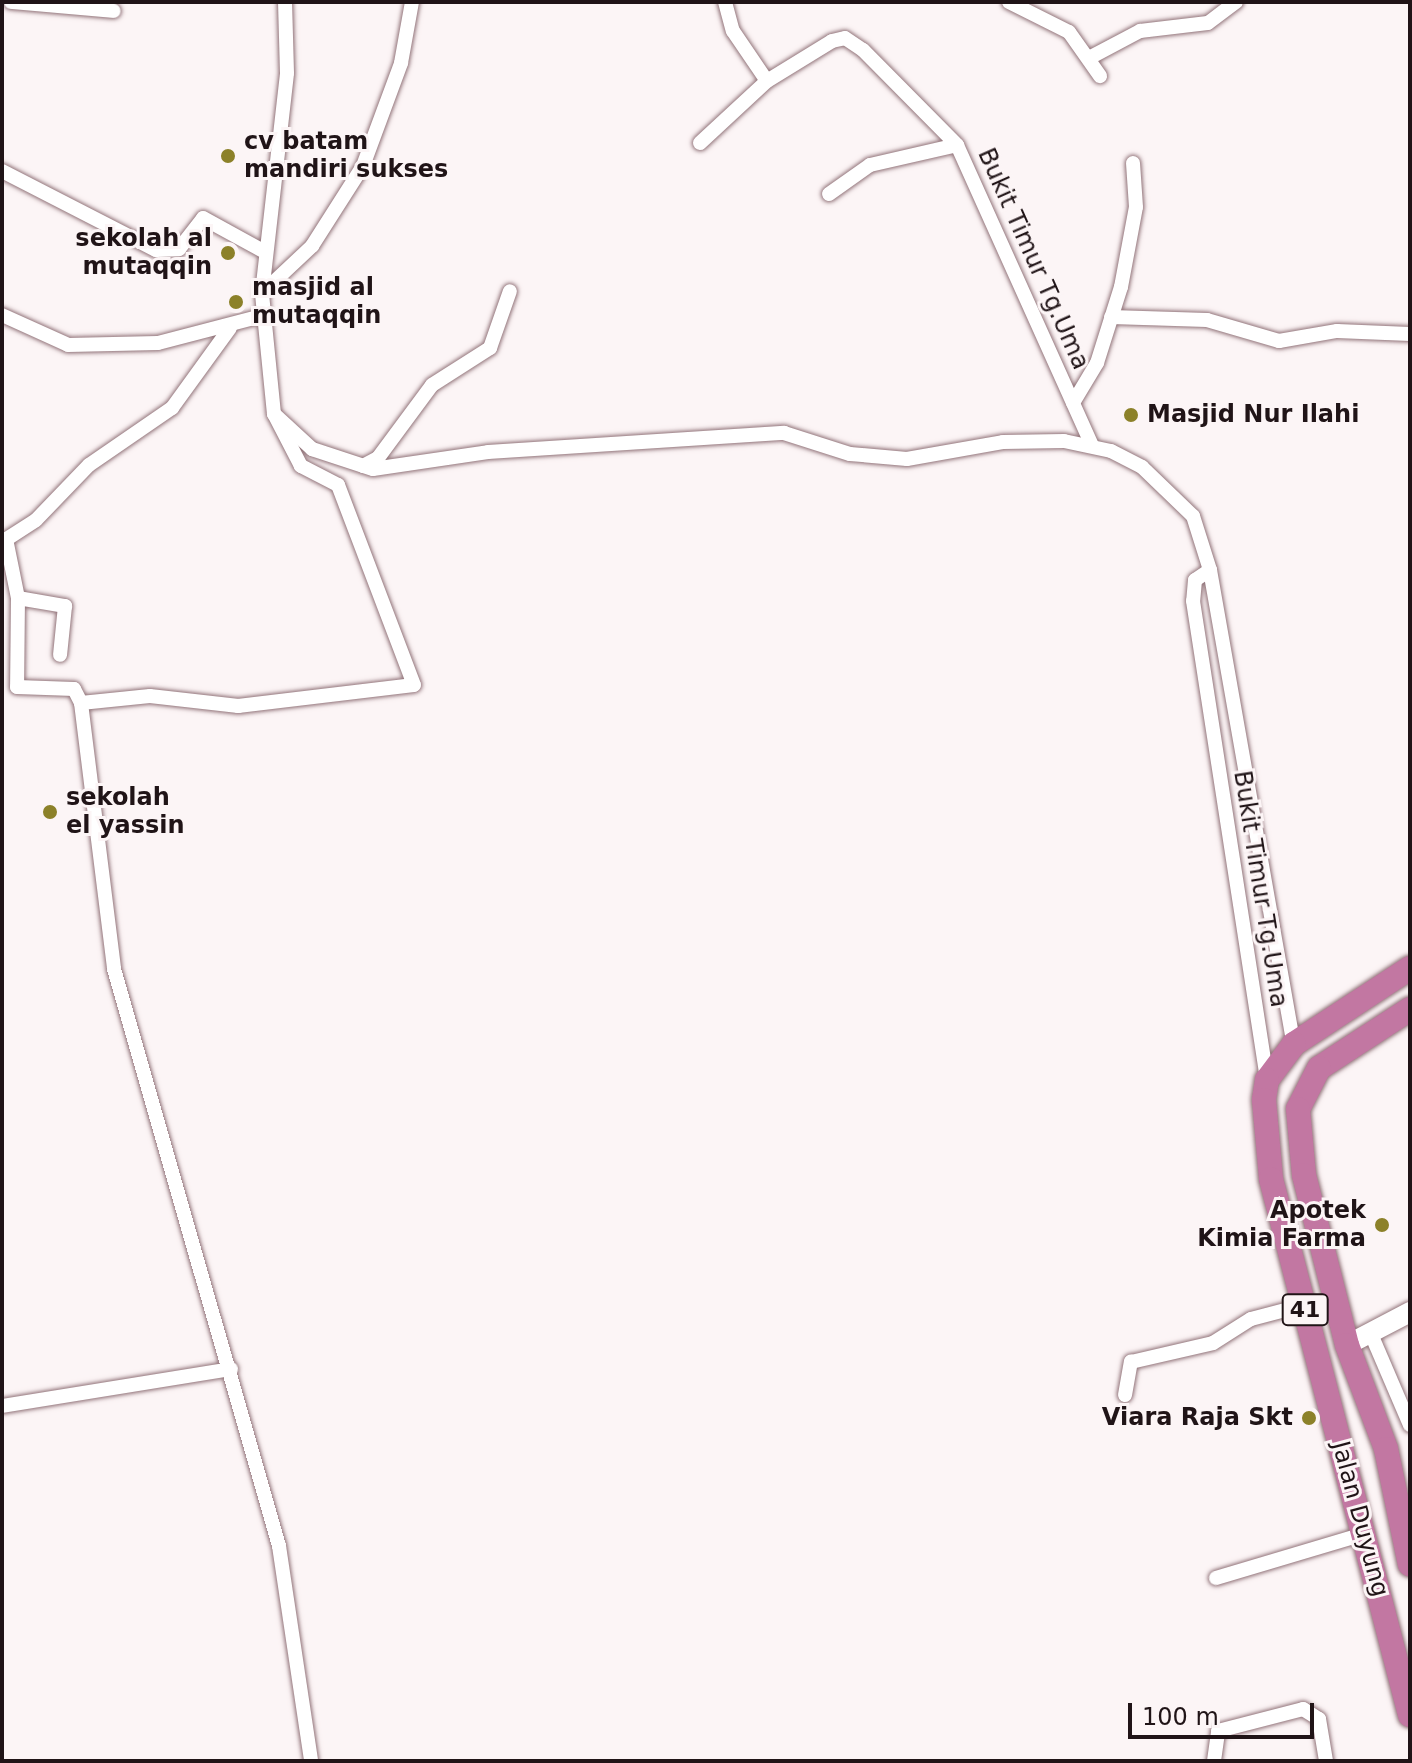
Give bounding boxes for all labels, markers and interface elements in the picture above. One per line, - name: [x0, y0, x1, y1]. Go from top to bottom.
- place label: cv batam mandiri sukses: [244, 128, 448, 184]
- street label: Bukit Timur Tg.Uma: [971, 144, 1095, 374]
- marker: cv batam mandiri sukses: [219, 147, 237, 165]
- place label: sekolah al mutaqqin: [75, 225, 212, 281]
- marker: sekolah al mutaqqin: [219, 244, 237, 262]
- place label: masjid al mutaqqin: [252, 274, 381, 330]
- marker: masjid al mutaqqin: [227, 293, 245, 311]
- place label: Masjid Nur Ilahi: [1147, 401, 1359, 429]
- marker: Masjid Nur Ilahi: [1122, 406, 1140, 424]
- street label: Bukit Timur Tg.Uma: [1227, 769, 1293, 1009]
- place label: sekolah el yassin: [66, 784, 185, 840]
- marker: sekolah el yassin: [41, 803, 59, 821]
- place label: Apotek Kimia Farma: [1197, 1197, 1366, 1253]
- marker: Apotek Kimia Farma: [1373, 1216, 1391, 1234]
- road number: 41: [1281, 1292, 1329, 1328]
- place label: Viara Raja Skt: [1102, 1404, 1293, 1432]
- marker: Viara Raja Skt: [1300, 1409, 1318, 1427]
- street label: Jalan Duyung: [1325, 1438, 1395, 1600]
- scale bar: [1132, 1687, 1318, 1737]
- text: 100 m: [1142, 1703, 1219, 1731]

